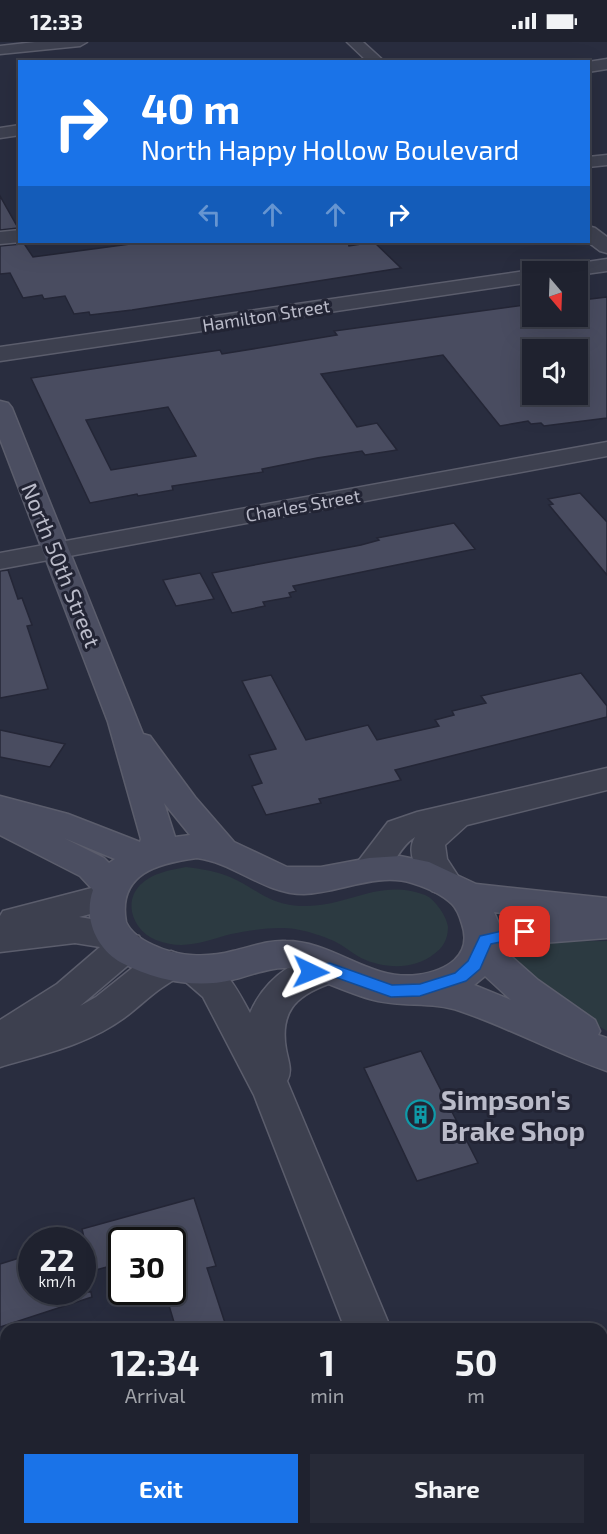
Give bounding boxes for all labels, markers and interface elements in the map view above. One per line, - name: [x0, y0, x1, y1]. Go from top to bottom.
- text: 12:33: [30, 8, 83, 34]
- text: 40 m: [141, 82, 240, 132]
- icon: right: [42, 84, 120, 162]
- text: North Happy Hollow Boulevard: [141, 133, 519, 165]
- icon: left: [193, 198, 226, 231]
- icon: ahead: [256, 198, 289, 231]
- icon: ahead: [319, 198, 352, 231]
- icon: right: [382, 198, 415, 231]
- north arrow: [522, 261, 588, 327]
- map controls: [522, 261, 588, 405]
- street label: Hamilton Street: [201, 294, 332, 336]
- button: sound: [522, 339, 588, 405]
- street label: North 50th Street: [17, 479, 107, 651]
- street label: Charles Street: [244, 484, 362, 526]
- pin: [499, 906, 550, 957]
- icon: arrive: [508, 915, 541, 948]
- position arrow: [279, 940, 343, 1004]
- place label: Simpson's Brake Shop: [441, 1083, 585, 1146]
- building icon: Simpson's Brake Shop: [404, 1099, 436, 1131]
- speed limit sign: 30: [108, 1227, 186, 1305]
- text: 22: [40, 1241, 74, 1277]
- text: km/h: [38, 1272, 76, 1290]
- text: 12:34: [111, 1340, 200, 1383]
- text: 1: [319, 1340, 335, 1383]
- text: 50: [455, 1340, 497, 1383]
- text: Arrival: [125, 1383, 186, 1407]
- text: min: [310, 1383, 344, 1407]
- text: m: [467, 1383, 485, 1407]
- button: Exit: [24, 1454, 298, 1523]
- button: Share: [310, 1454, 584, 1523]

